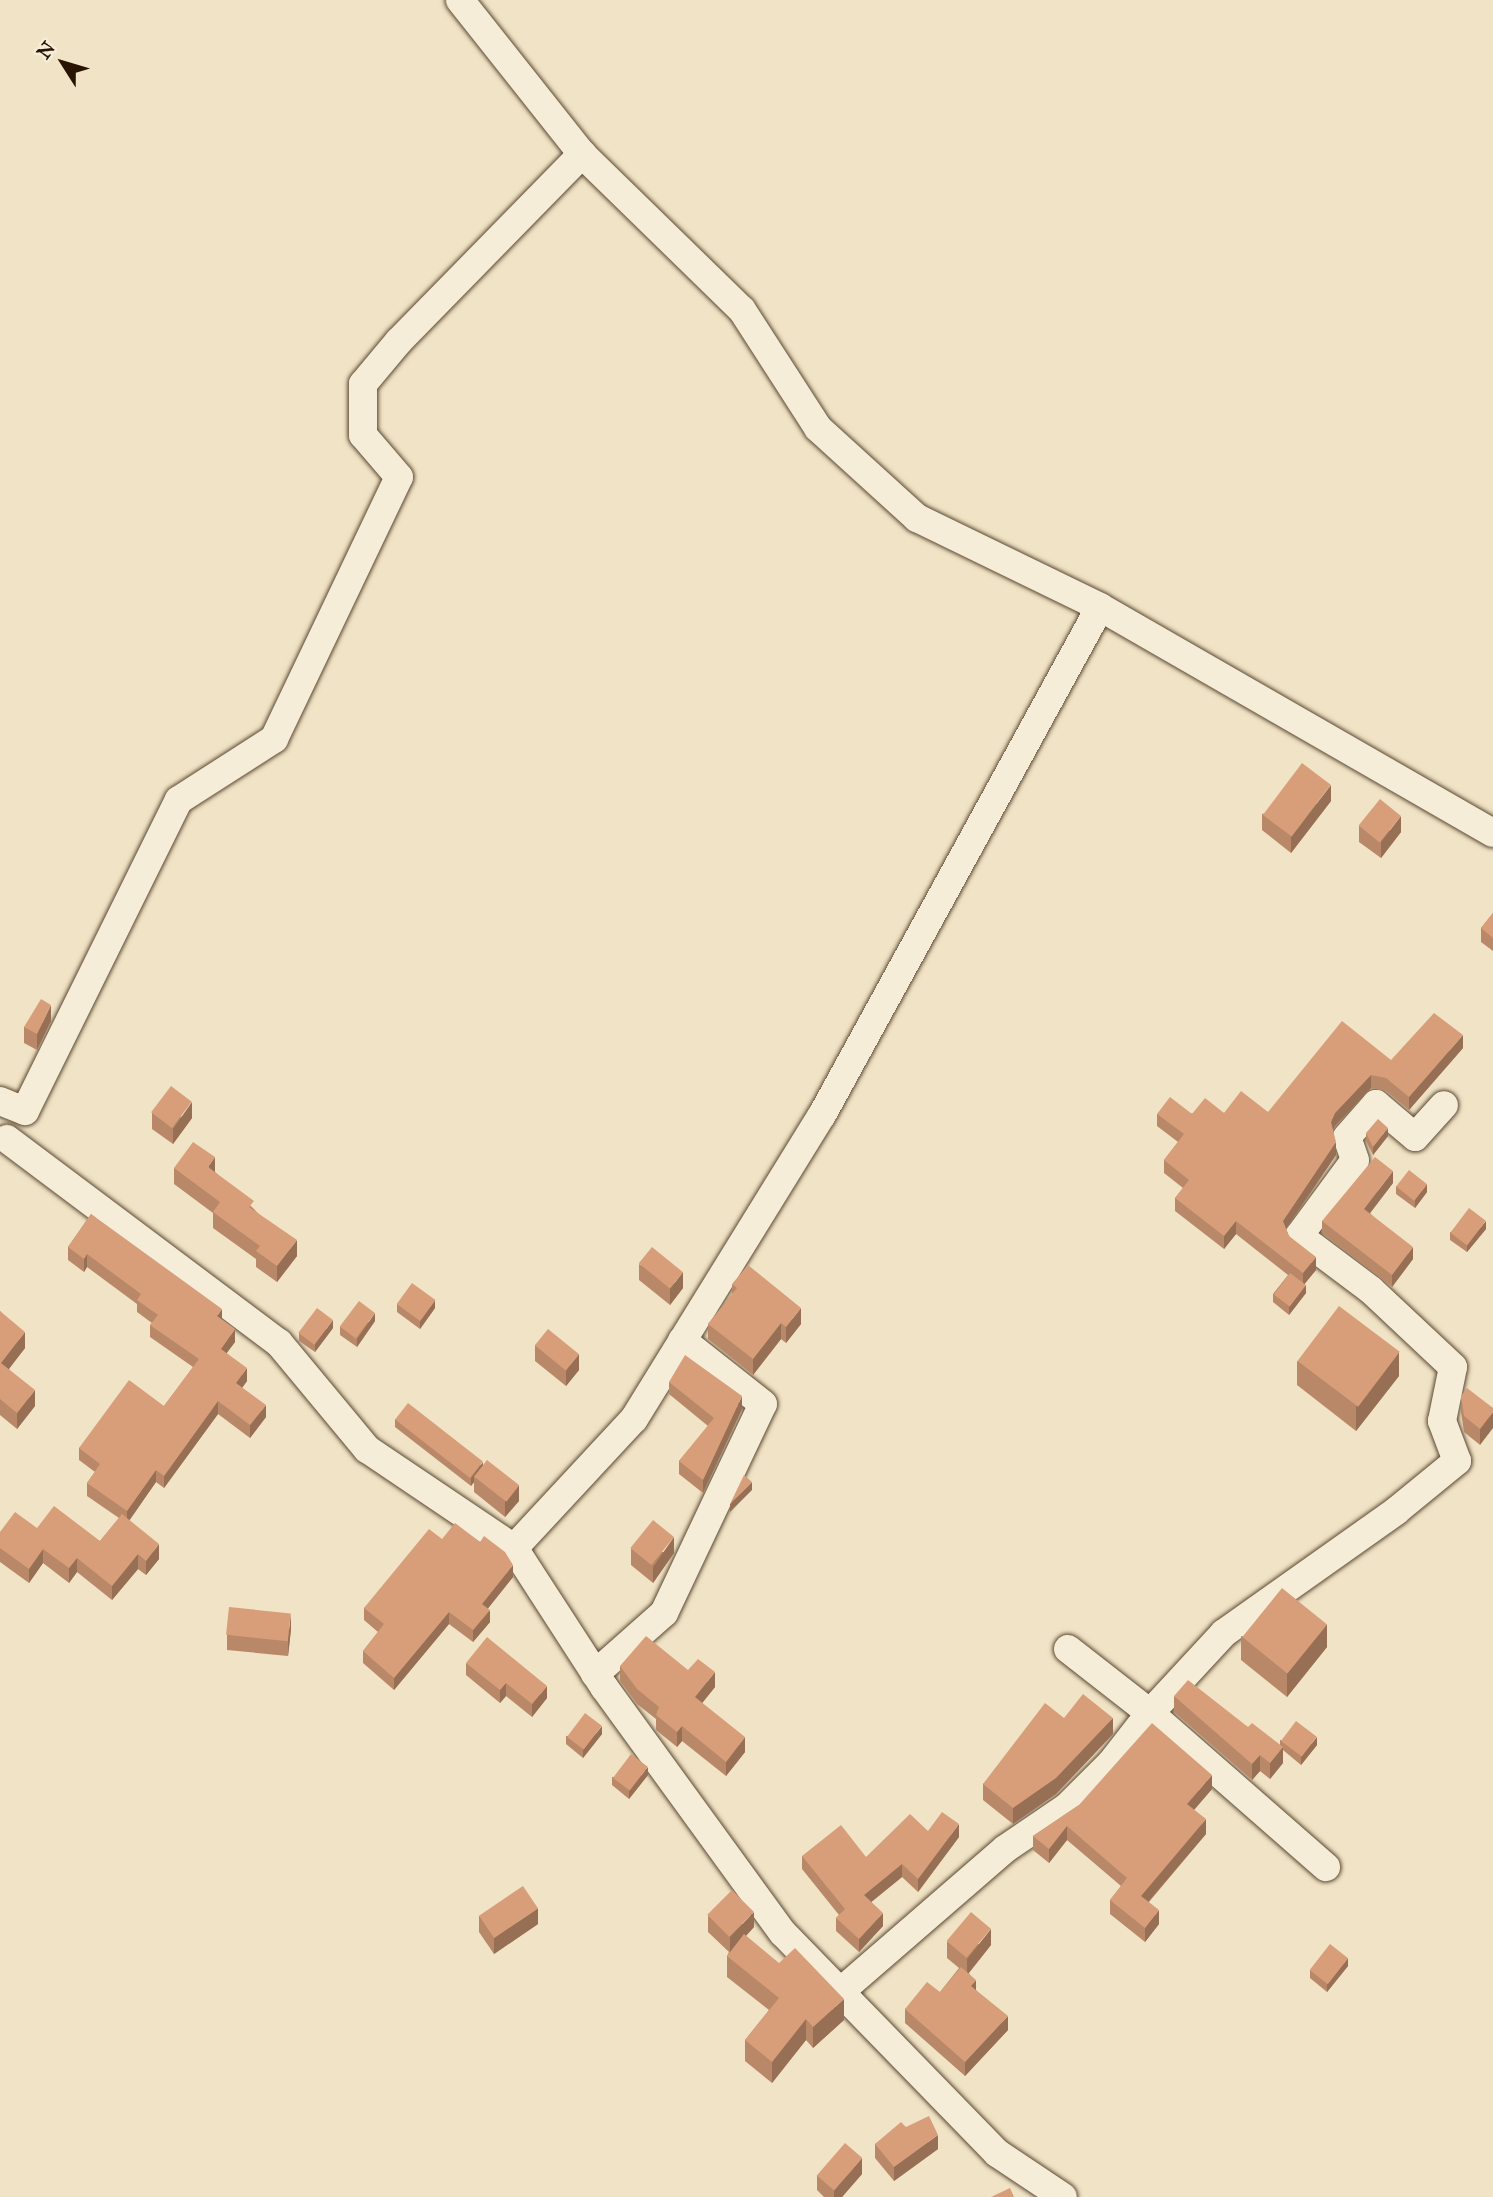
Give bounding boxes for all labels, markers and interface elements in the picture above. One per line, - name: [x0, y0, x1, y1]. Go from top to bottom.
- north arrow: [28, 28, 98, 98]
- text: N: [32, 37, 60, 63]

